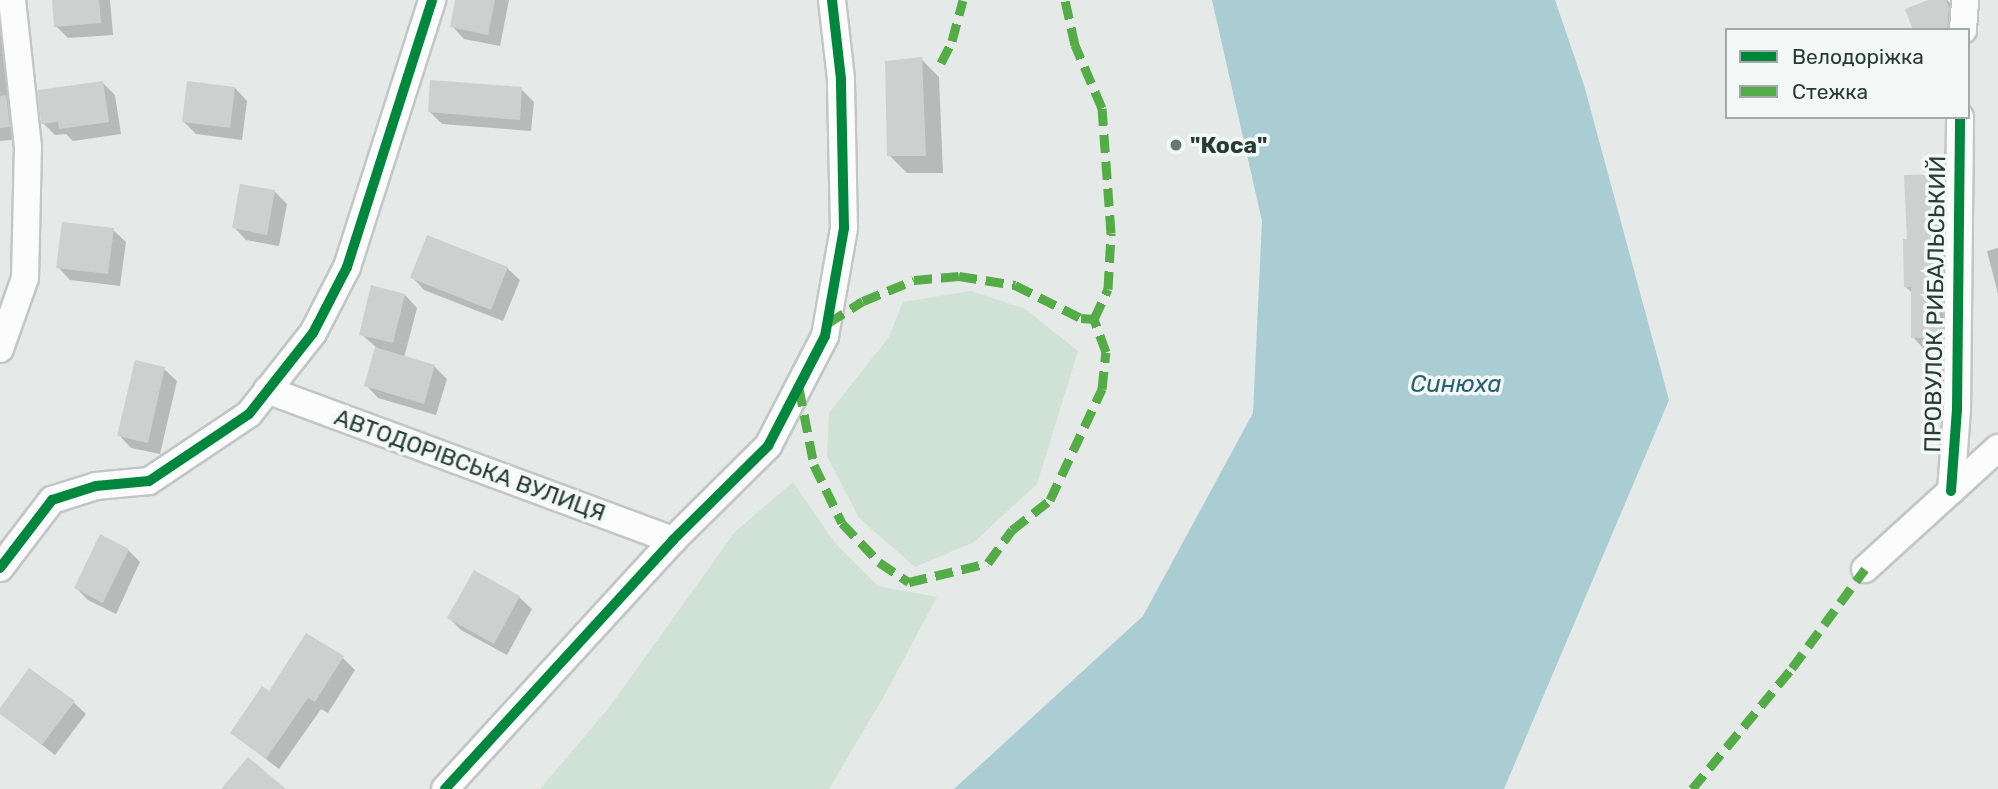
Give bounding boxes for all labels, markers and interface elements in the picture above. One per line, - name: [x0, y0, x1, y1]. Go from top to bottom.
- legend: [1725, 28, 1970, 119]
- text: Велодоріжка: [1792, 44, 1924, 69]
- text: Стежка: [1792, 79, 1868, 104]
- place label: "Коса": [1190, 131, 1267, 159]
- marker: "Коса": [1168, 137, 1184, 153]
- street label: ПРОВУЛОК РИБАЛЬСЬКИЙ: [1919, 155, 1951, 453]
- water label: Синюха: [1410, 371, 1502, 399]
- street label: АВТОДОРІВСЬКА ВУЛИЦЯ: [331, 403, 609, 527]

